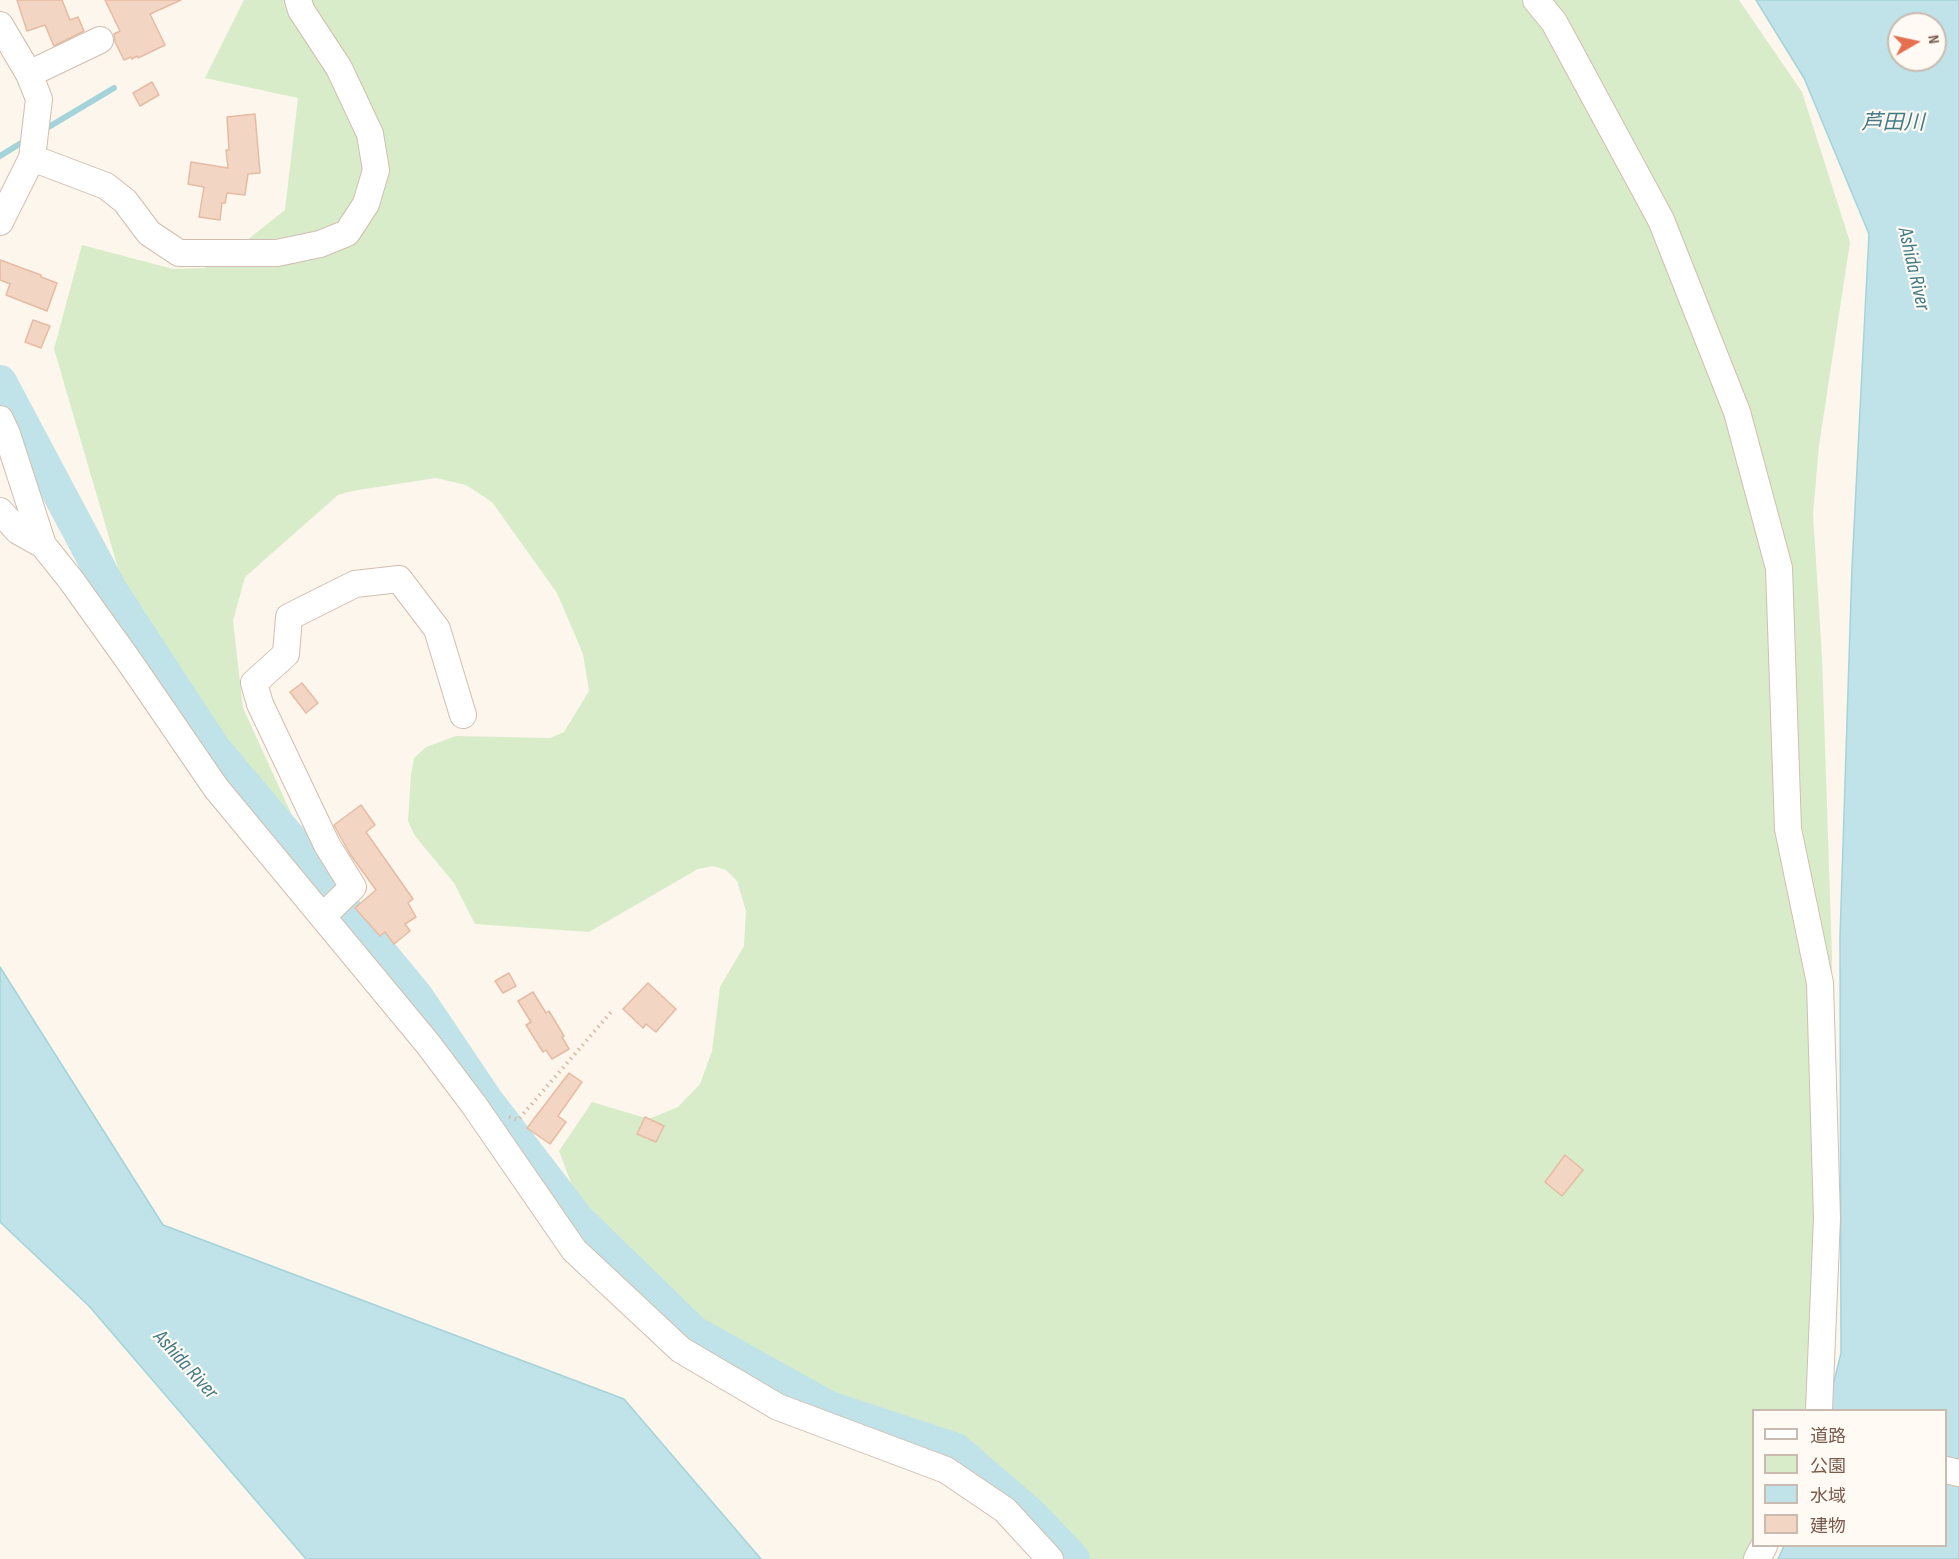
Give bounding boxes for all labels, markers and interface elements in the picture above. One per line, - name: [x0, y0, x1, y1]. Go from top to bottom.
- north arrow: [1887, 12, 1947, 72]
- text: N: [1923, 34, 1943, 45]
- water label: 芦田川: [1862, 111, 1924, 137]
- water label: Ashida River: [1891, 225, 1935, 313]
- water label: Ashida River: [147, 1325, 223, 1405]
- legend: [1752, 1409, 1947, 1547]
- text: 道路: [1810, 1426, 1846, 1447]
- text: 公園: [1810, 1456, 1846, 1477]
- text: 水域: [1810, 1486, 1846, 1507]
- text: 建物: [1810, 1516, 1846, 1537]

